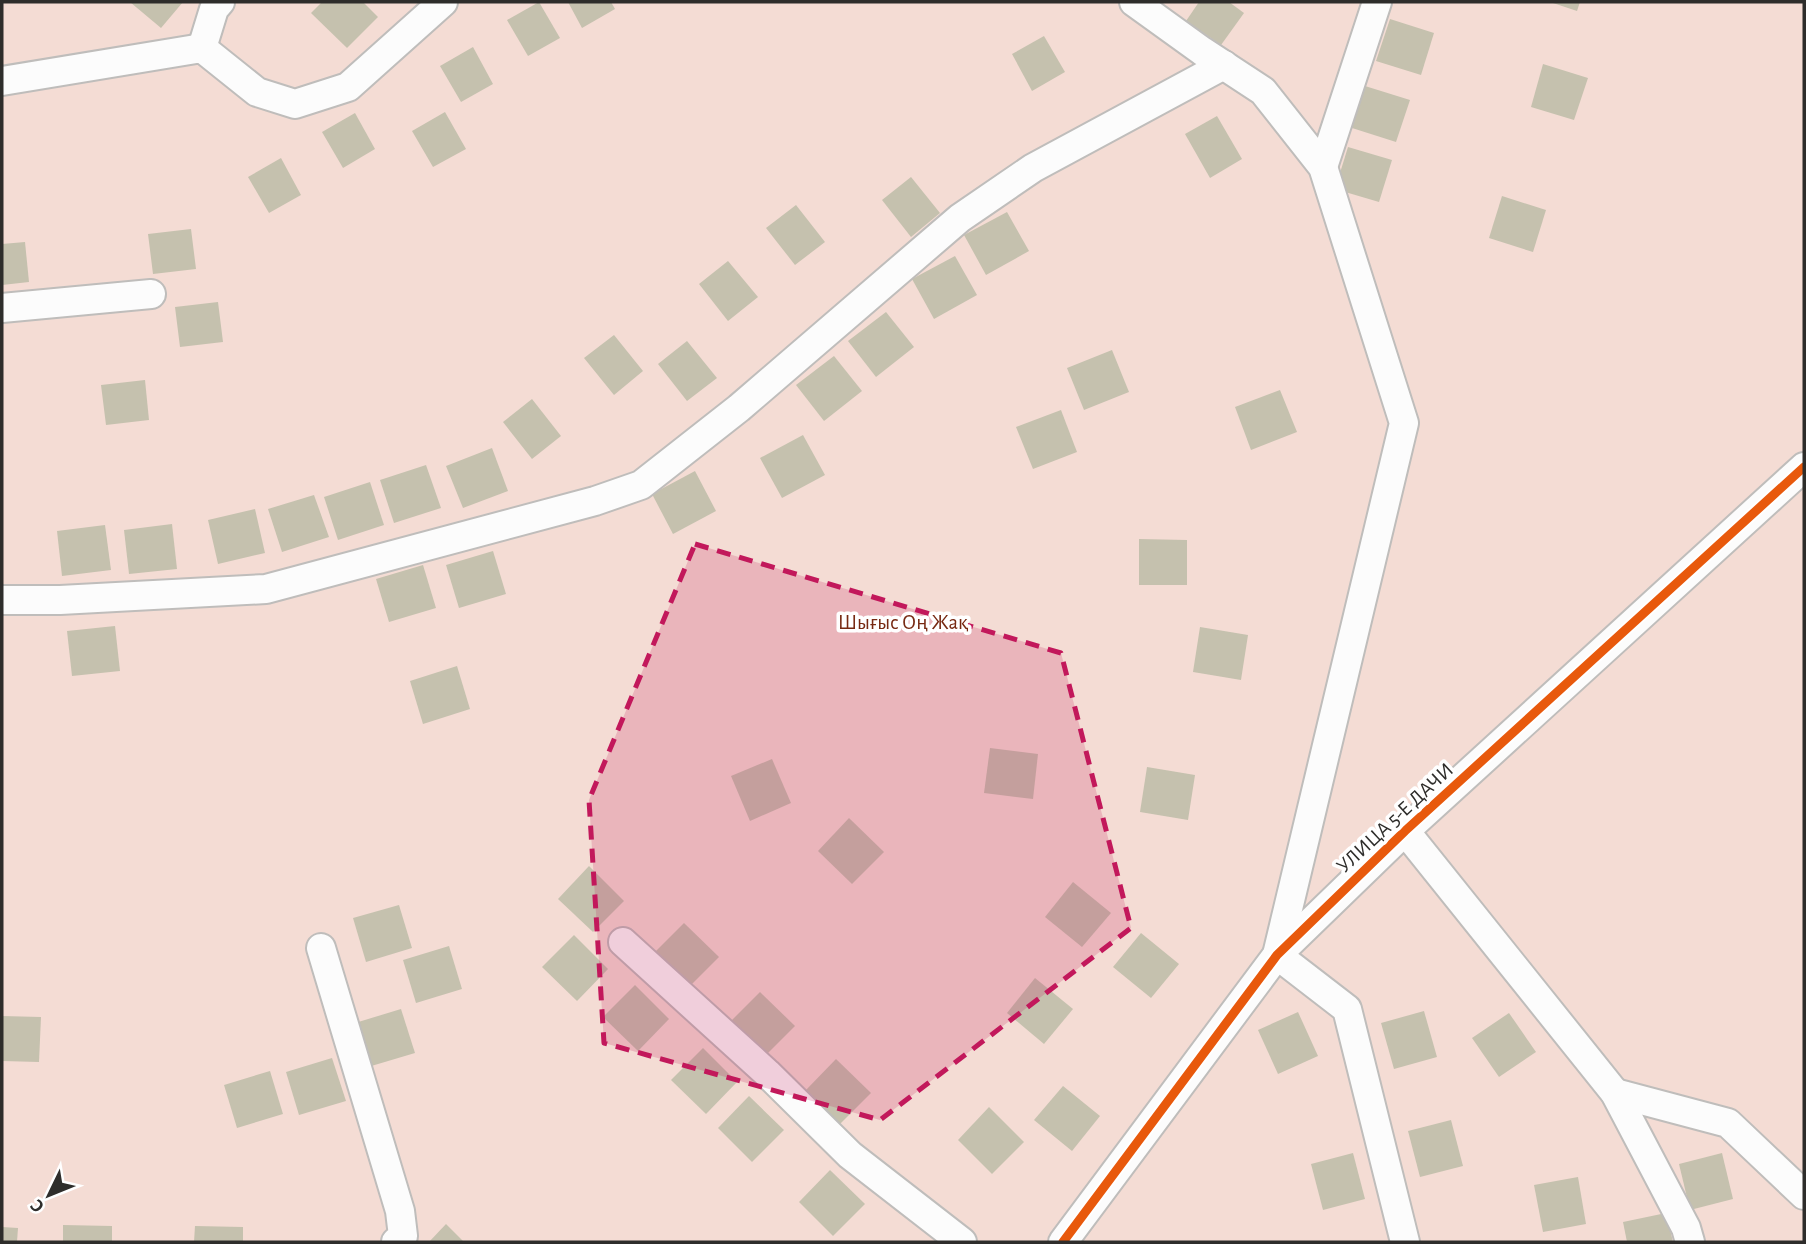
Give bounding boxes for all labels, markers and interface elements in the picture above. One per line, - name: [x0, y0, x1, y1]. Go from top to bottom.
- park label: Шығыс Оң Жақ: [838, 612, 969, 633]
- street label: УЛИЦА 5-Е ДАЧИ: [1333, 759, 1457, 877]
- north arrow: [14, 1160, 84, 1230]
- text: С: [27, 1195, 48, 1216]

